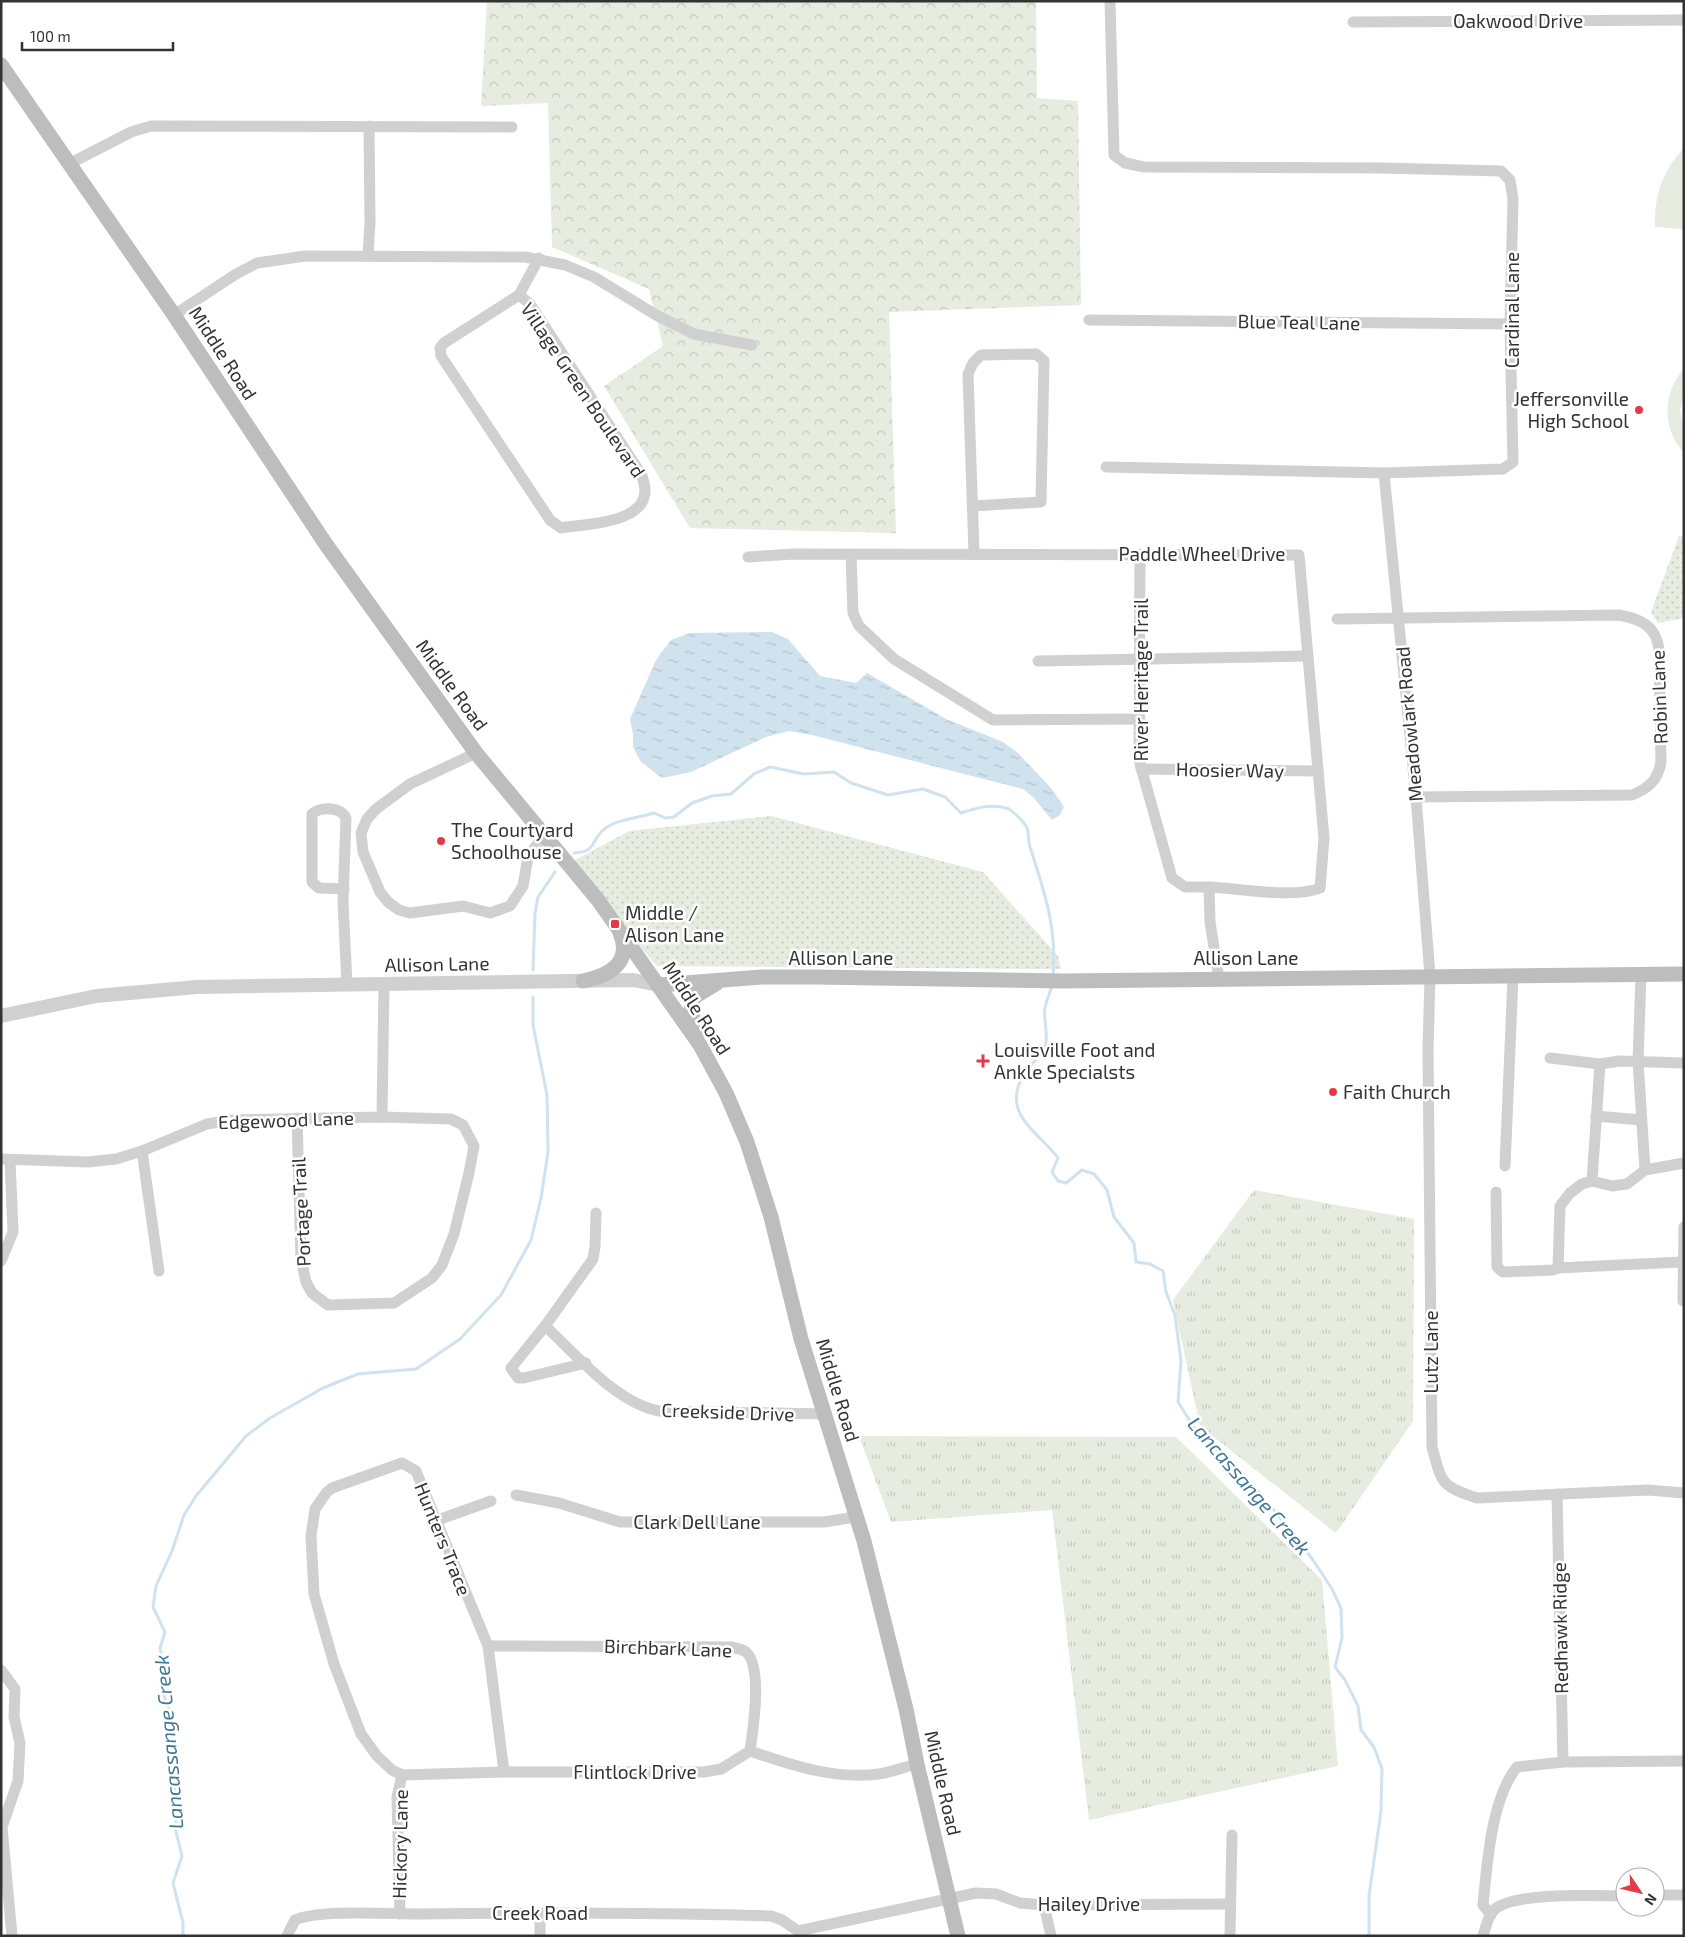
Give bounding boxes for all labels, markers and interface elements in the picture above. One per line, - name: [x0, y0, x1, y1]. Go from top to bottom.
- street label: Oakwood Drive: [1453, 9, 1583, 32]
- scale bar: [22, 20, 174, 52]
- text: 100 m: [30, 27, 71, 45]
- street label: Cardinal Lane: [1500, 252, 1523, 368]
- street label: Village Green Boulevard: [516, 298, 651, 481]
- street label: Middle Road: [185, 302, 262, 404]
- street label: Blue Teal Lane: [1237, 309, 1361, 334]
- place label: Jeffersonville High School: [1513, 387, 1629, 432]
- marker: Jeffersonville High School: [1633, 404, 1645, 416]
- street label: Paddle Wheel Drive: [1118, 542, 1286, 565]
- street label: River Heritage Trail: [1129, 598, 1152, 762]
- street label: Middle Road: [412, 635, 493, 735]
- street label: Meadowlark Road: [1390, 645, 1427, 803]
- street label: Robin Lane: [1645, 649, 1672, 745]
- street label: Hoosier Way: [1176, 757, 1284, 782]
- place label: The Courtyard Schoolhouse: [451, 818, 574, 863]
- marker: The Courtyard Schoolhouse: [435, 835, 447, 847]
- place label: Middle / Alison Lane: [625, 901, 724, 946]
- marker: Middle / Alison Lane: [609, 918, 621, 930]
- street label: Allison Lane: [789, 946, 893, 969]
- street label: Allison Lane: [1194, 946, 1298, 969]
- street label: Allison Lane: [384, 951, 490, 976]
- street label: Middle Road: [659, 957, 736, 1059]
- place label: Louisville Foot and Ankle Specialsts: [994, 1038, 1156, 1083]
- marker: Louisville Foot and Ankle Specialsts: [976, 1054, 990, 1068]
- place label: Faith Church: [1343, 1080, 1451, 1103]
- marker: Faith Church: [1327, 1086, 1339, 1098]
- street label: Edgewood Lane: [218, 1106, 354, 1133]
- street label: Portage Trail: [286, 1156, 315, 1267]
- street label: Lutz Lane: [1419, 1310, 1442, 1394]
- street label: Middle Road: [812, 1335, 865, 1444]
- street label: Creekside Drive: [661, 1398, 795, 1425]
- water label: Lancassange Creek: [1183, 1411, 1316, 1559]
- street label: Hunters Trace: [410, 1479, 477, 1599]
- street label: Clark Dell Lane: [633, 1510, 761, 1533]
- street label: Redhawk Ridge: [1547, 1562, 1572, 1694]
- street label: Birchbark Lane: [604, 1634, 732, 1661]
- water label: Lancassange Creek: [148, 1654, 188, 1830]
- street label: Middle Road: [920, 1728, 967, 1838]
- street label: Flintlock Drive: [573, 1760, 697, 1783]
- street label: Hickory Lane: [387, 1789, 412, 1899]
- north arrow: [1615, 1867, 1665, 1917]
- text: N: [1641, 1891, 1661, 1909]
- street label: Hailey Drive: [1038, 1892, 1140, 1915]
- street label: Creek Road: [492, 1901, 588, 1924]

